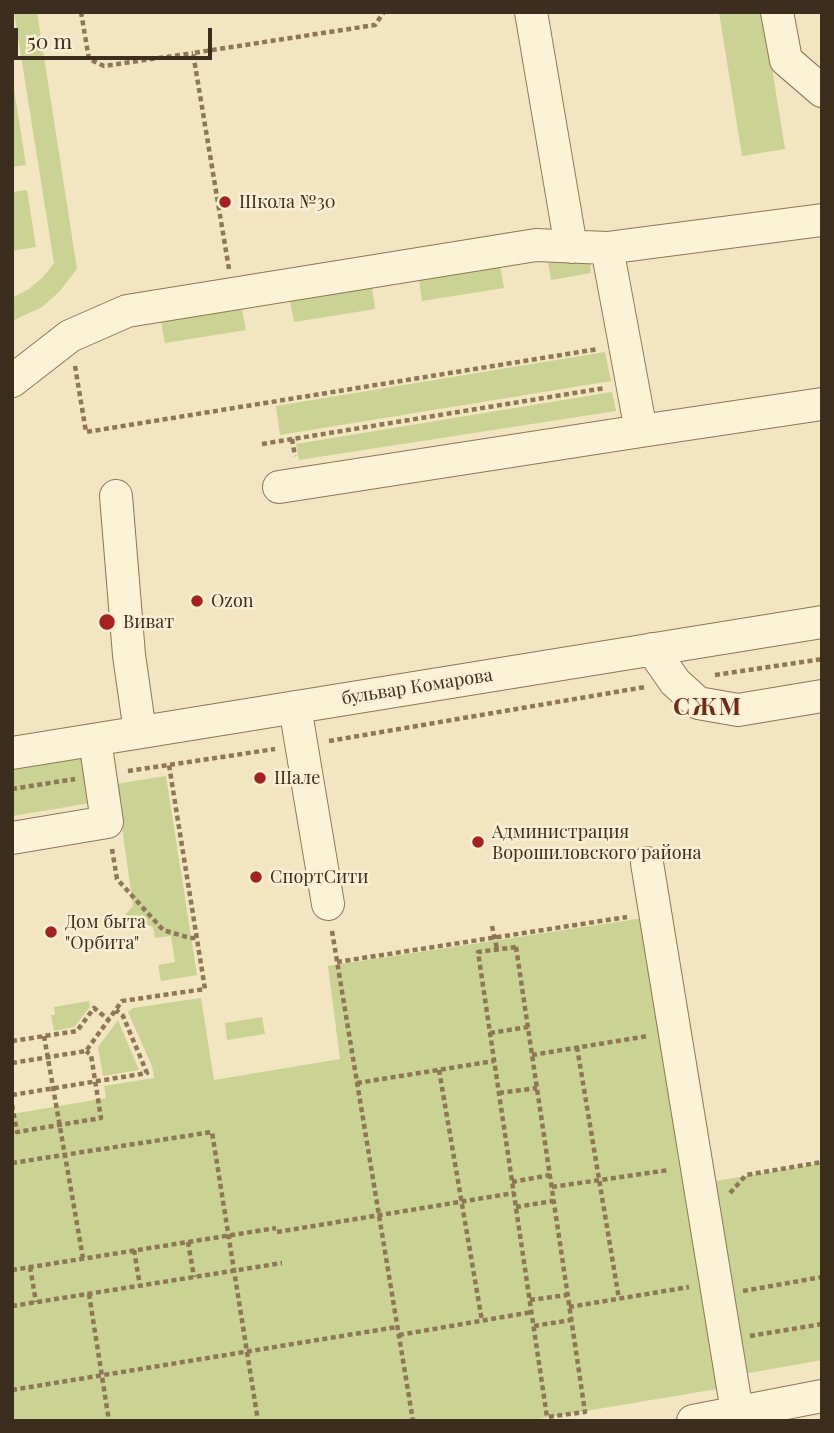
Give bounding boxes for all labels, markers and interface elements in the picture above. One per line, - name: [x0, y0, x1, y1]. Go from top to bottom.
- scale bar: [18, 14, 215, 58]
- text: 50 m: [27, 26, 72, 54]
- place label: Школа №30: [239, 191, 336, 213]
- marker: Школа №30: [217, 194, 233, 210]
- place label: Ozon: [211, 590, 254, 612]
- marker: Ozon: [189, 593, 205, 609]
- place label: Виват: [123, 611, 174, 633]
- marker: Виват: [97, 612, 117, 632]
- street label: бульвар Комарова: [340, 664, 494, 710]
- district label: СЖМ: [673, 694, 743, 722]
- place label: Шале: [274, 767, 320, 789]
- marker: Шале: [252, 770, 268, 786]
- place label: Администрация Ворошиловского района: [492, 821, 702, 864]
- marker: Администрация Ворошиловского района: [470, 834, 486, 850]
- place label: СпортСити: [270, 866, 369, 888]
- marker: СпортСити: [248, 869, 264, 885]
- place label: Дом быта "Орбита": [65, 911, 146, 954]
- marker: Дом быта "Орбита": [43, 924, 59, 940]

